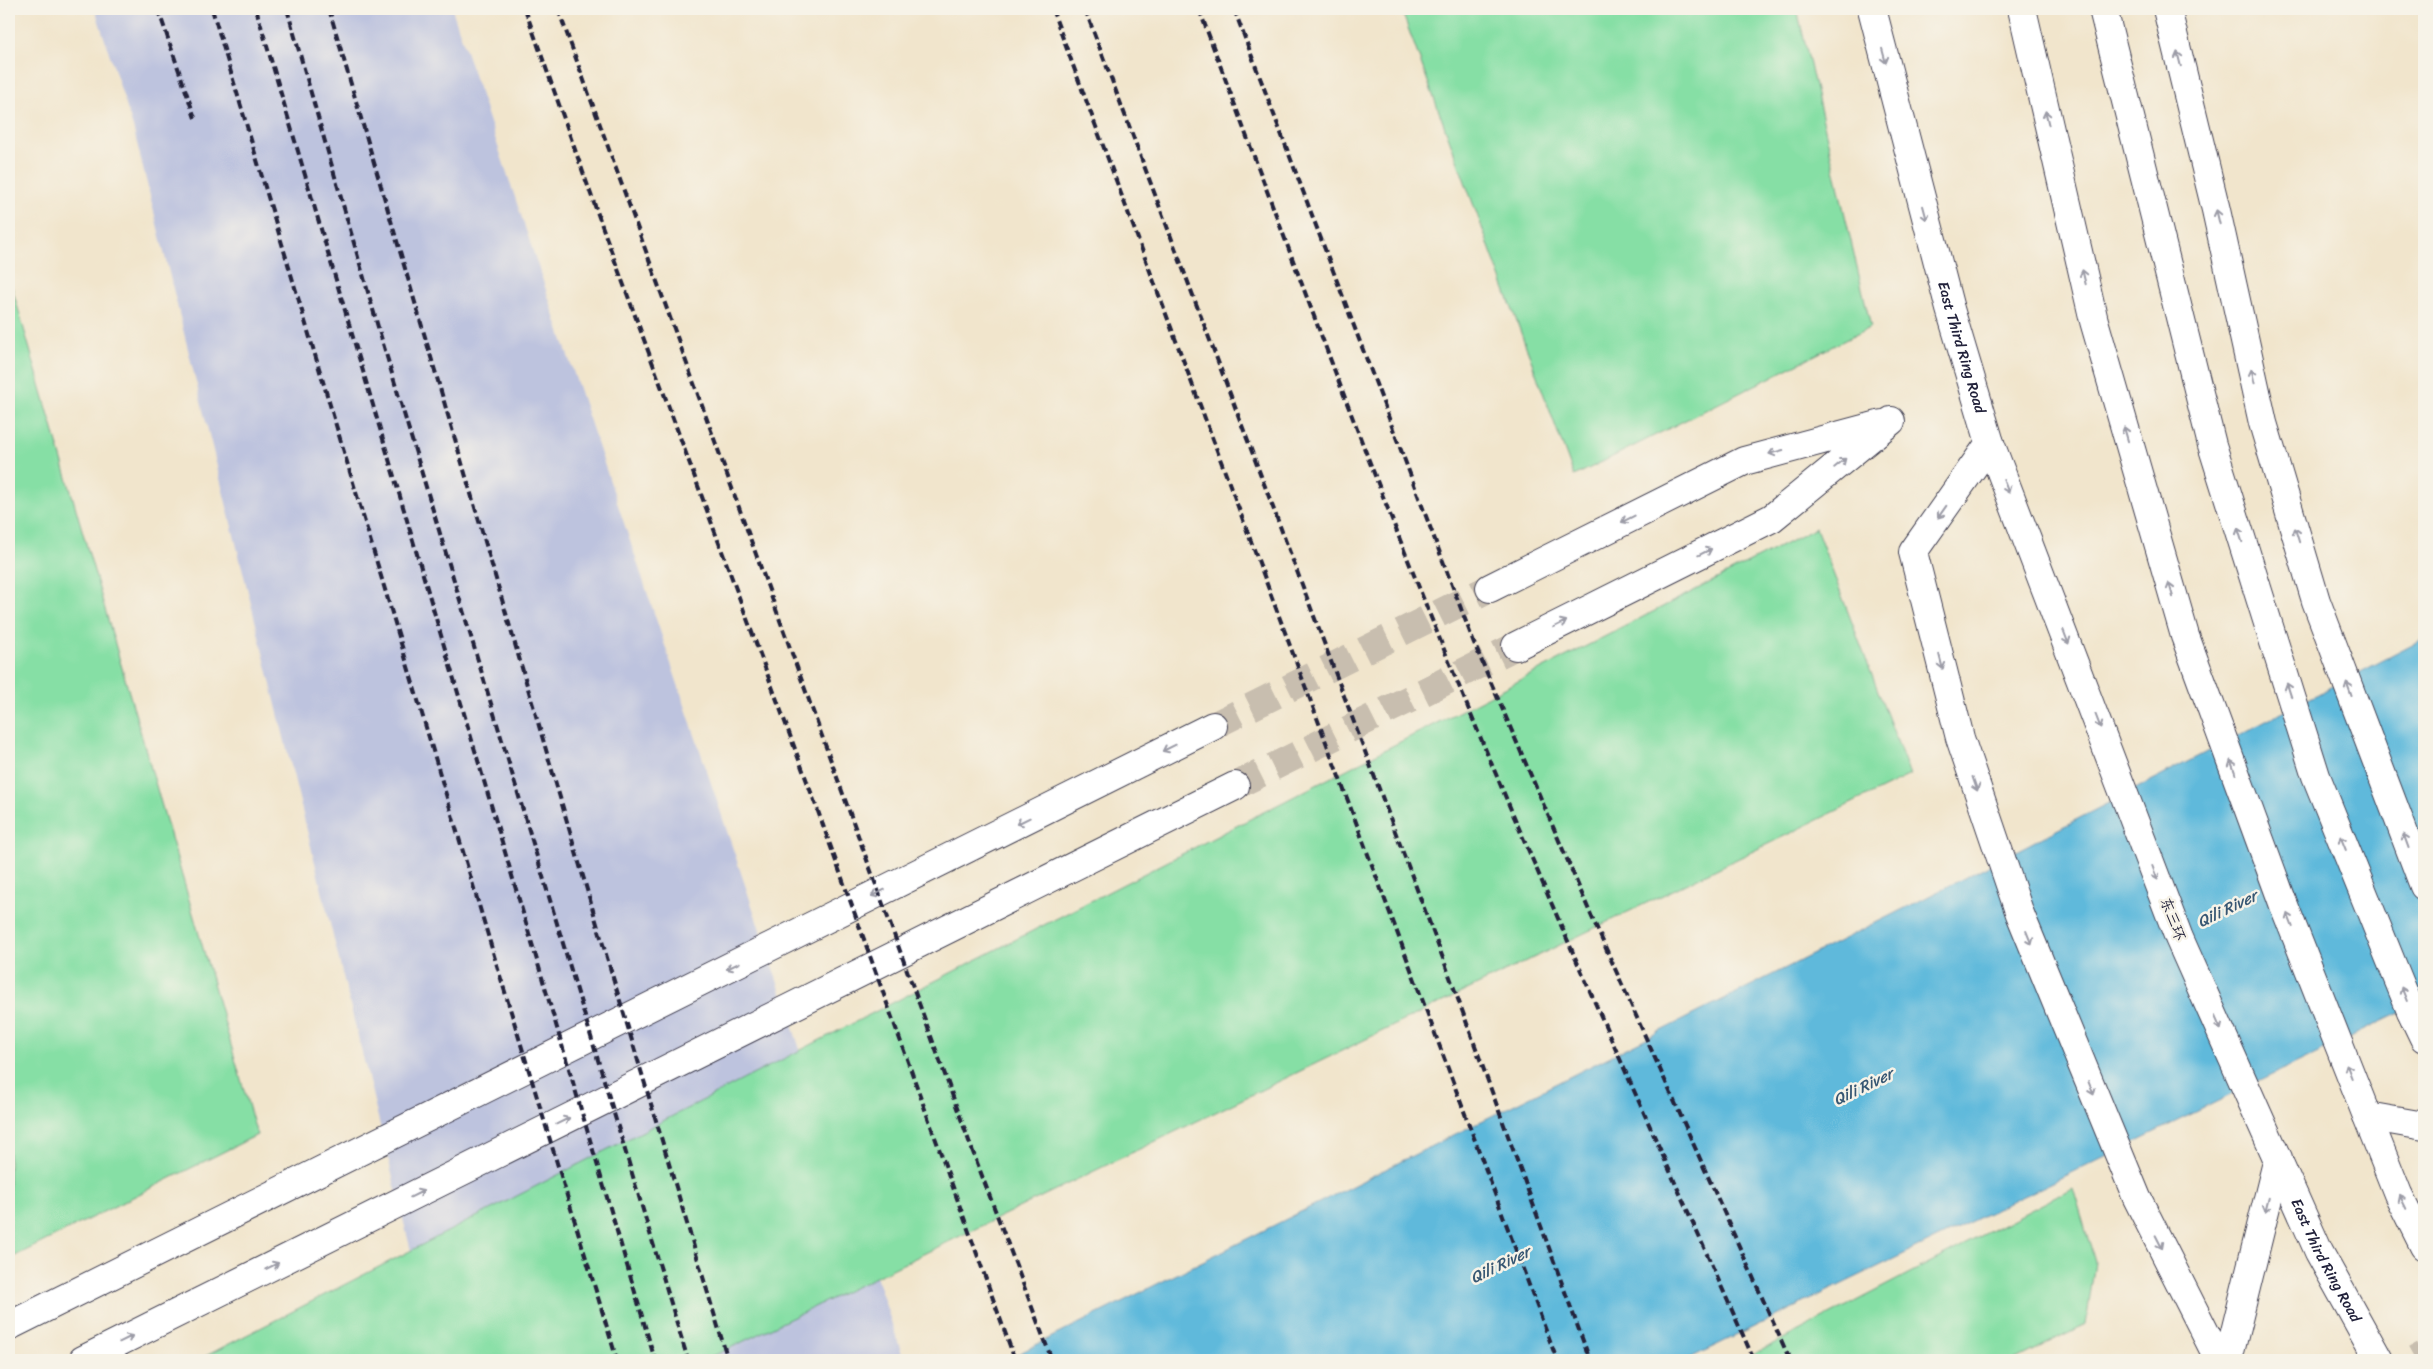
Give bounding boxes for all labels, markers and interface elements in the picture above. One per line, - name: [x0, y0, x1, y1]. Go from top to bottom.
- one-way arrow: [1880, 47, 1889, 63]
- one-way arrow: [2174, 52, 2184, 68]
- one-way arrow: [2042, 111, 2051, 127]
- one-way arrow: [1921, 205, 1930, 221]
- one-way arrow: [2213, 209, 2222, 225]
- one-way arrow: [2078, 269, 2088, 285]
- street label: East Third Ring Road: [1930, 278, 1994, 418]
- one-way arrow: [2248, 368, 2257, 384]
- one-way arrow: [2121, 426, 2131, 442]
- one-way arrow: [1769, 448, 1785, 458]
- one-way arrow: [1833, 458, 1846, 469]
- one-way arrow: [2002, 478, 2012, 493]
- one-way arrow: [1937, 505, 1947, 519]
- one-way arrow: [1621, 514, 1636, 524]
- one-way arrow: [2291, 527, 2301, 543]
- one-way arrow: [2235, 528, 2244, 543]
- one-way arrow: [1697, 547, 1712, 556]
- one-way arrow: [2166, 582, 2176, 598]
- one-way arrow: [1552, 619, 1567, 629]
- one-way arrow: [2062, 629, 2071, 645]
- one-way arrow: [1937, 654, 1946, 670]
- one-way arrow: [2344, 681, 2353, 697]
- one-way arrow: [2284, 683, 2293, 698]
- one-way arrow: [2094, 713, 2103, 728]
- one-way arrow: [1162, 744, 1177, 753]
- one-way arrow: [2228, 760, 2237, 775]
- one-way arrow: [1971, 776, 1981, 792]
- one-way arrow: [1016, 816, 1031, 826]
- one-way arrow: [2401, 834, 2410, 849]
- one-way arrow: [2338, 836, 2348, 851]
- one-way arrow: [2151, 865, 2160, 880]
- water label: Qili River: [2192, 880, 2265, 936]
- one-way arrow: [871, 889, 886, 898]
- street label: 东三环: [2153, 893, 2193, 945]
- one-way arrow: [2285, 912, 2294, 928]
- one-way arrow: [2026, 930, 2035, 945]
- one-way arrow: [725, 961, 740, 971]
- one-way arrow: [2399, 987, 2408, 1002]
- one-way arrow: [2213, 1015, 2223, 1030]
- water label: Qili River: [1828, 1058, 1901, 1114]
- one-way arrow: [2344, 1064, 2353, 1079]
- one-way arrow: [2087, 1080, 2097, 1095]
- one-way arrow: [555, 1116, 570, 1125]
- one-way arrow: [409, 1189, 424, 1198]
- street label: East Third Ring Road: [2284, 1194, 2369, 1328]
- one-way arrow: [2397, 1195, 2407, 1210]
- one-way arrow: [2261, 1196, 2271, 1212]
- one-way arrow: [2155, 1234, 2164, 1249]
- water label: Qili River: [1465, 1236, 1538, 1292]
- one-way arrow: [264, 1261, 279, 1270]
- one-way arrow: [118, 1333, 133, 1343]

